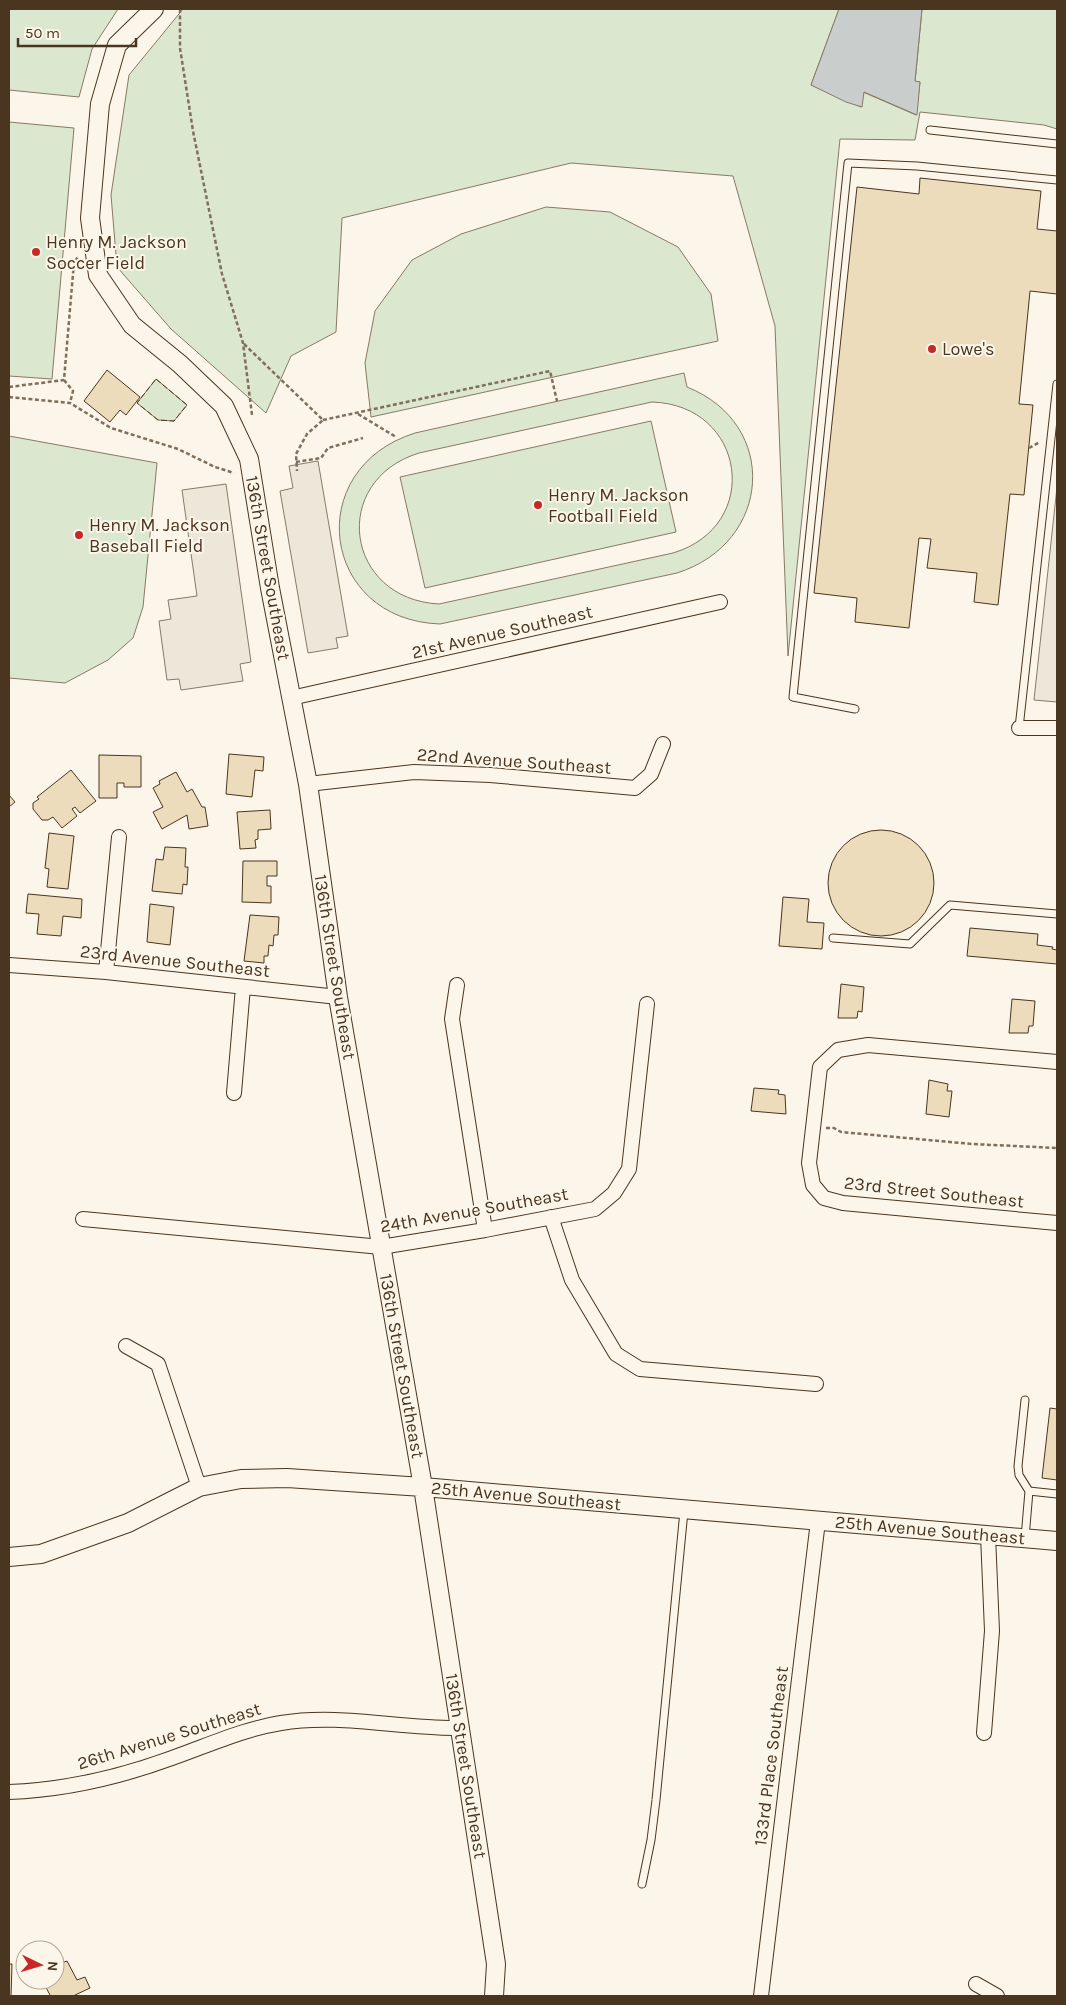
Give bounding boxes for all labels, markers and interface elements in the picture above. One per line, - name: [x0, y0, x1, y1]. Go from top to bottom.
- scale bar: [18, 15, 135, 47]
- text: 50 m: [25, 24, 60, 42]
- place label: Henry M. Jackson Soccer Field: [46, 231, 187, 274]
- marker: Henry M. Jackson Soccer Field: [30, 246, 42, 258]
- place label: Lowe's: [942, 338, 994, 360]
- marker: Lowe's: [926, 343, 938, 355]
- street label: 136th Street Southeast: [241, 474, 295, 662]
- place label: Henry M. Jackson Football Field: [548, 484, 689, 527]
- marker: Henry M. Jackson Football Field: [532, 499, 544, 511]
- place label: Henry M. Jackson Baseball Field: [89, 514, 230, 557]
- marker: Henry M. Jackson Baseball Field: [73, 529, 85, 541]
- street label: 21st Avenue Southeast: [409, 600, 595, 664]
- street label: 22nd Avenue Southeast: [416, 743, 612, 779]
- street label: 136th Street Southeast: [310, 873, 361, 1061]
- street label: 23rd Avenue Southeast: [79, 940, 271, 982]
- street label: 23rd Street Southeast: [843, 1172, 1025, 1212]
- street label: 24th Avenue Southeast: [378, 1183, 570, 1237]
- street label: 136th Street Southeast: [375, 1272, 429, 1460]
- street label: 25th Avenue Southeast: [430, 1477, 622, 1515]
- street label: 25th Avenue Southeast: [834, 1511, 1026, 1549]
- street label: 133rd Place Southeast: [749, 1665, 793, 1847]
- street label: 136th Street Southeast: [441, 1672, 492, 1860]
- street label: 26th Avenue Southeast: [75, 1698, 264, 1774]
- north arrow: [15, 1940, 65, 1990]
- text: N: [44, 1960, 61, 1972]

